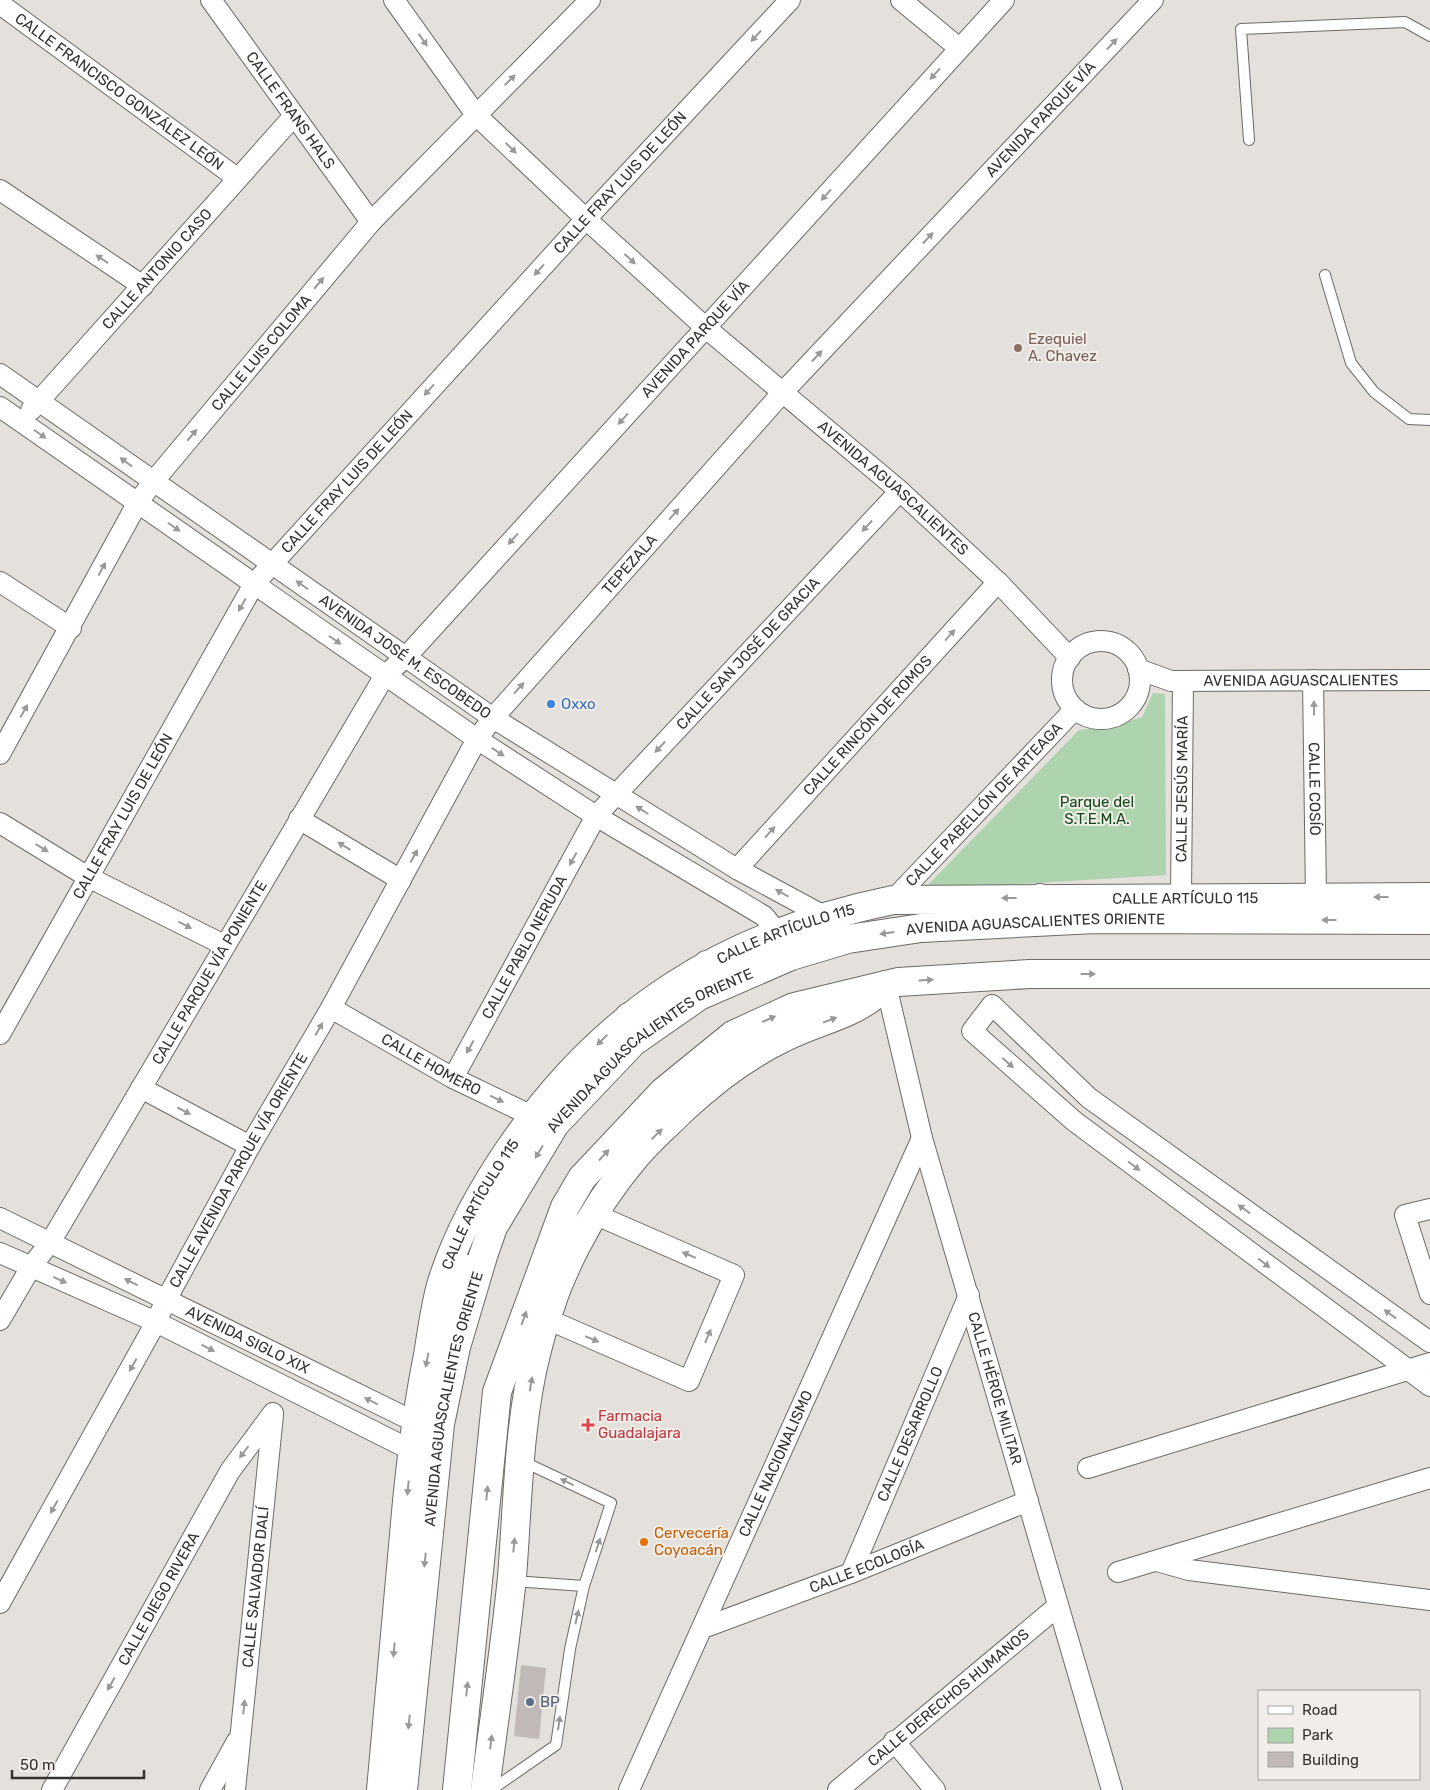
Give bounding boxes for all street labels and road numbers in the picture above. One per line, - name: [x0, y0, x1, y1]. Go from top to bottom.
- street label: CALLE FRANCISCO GONZÁLEZ LEÓN: [12, 9, 227, 174]
- street label: CALLE FRANS HALS: [242, 48, 339, 173]
- street label: AVENIDA PARQUE VÍA: [982, 58, 1099, 181]
- street label: CALLE FRAY LUIS DE LEÓN: [550, 108, 690, 257]
- street label: CALLE ANTONIO CASO: [98, 205, 216, 333]
- street label: AVENIDA PARQUE VÍA: [637, 277, 753, 401]
- street label: CALLE LUIS COLOMA: [208, 291, 315, 414]
- street label: CALLE FRAY LUIS DE LEÓN: [277, 406, 417, 557]
- street label: AVENIDA AGUASCALIENTES: [814, 417, 972, 559]
- street label: TEPEZALA: [598, 531, 661, 598]
- street label: CALLE SAN JOSÉ DE GRACIA: [672, 574, 824, 733]
- street label: AVENIDA JOSÉ M. ESCOBEDO: [316, 590, 495, 723]
- street label: CALLE RINCÓN DE ROMOS: [799, 652, 936, 799]
- street label: AVENIDA AGUASCALIENTES: [1203, 671, 1398, 690]
- street label: CALLE JESÚS MARÍA: [1172, 715, 1192, 863]
- street label: CALLE PABELLÓN DE ARTEAGA: [902, 719, 1066, 890]
- street label: CALLE FRAY LUIS DE LEÓN: [69, 730, 177, 902]
- street label: CALLE COSÍO: [1305, 742, 1324, 836]
- street label: CALLE PABLO NERUDA: [478, 872, 571, 1022]
- street label: CALLE PARQUE VÍA PONIENTE: [148, 877, 271, 1068]
- street label: CALLE ARTÍCULO 115: [1112, 889, 1259, 908]
- street label: CALLE ARTÍCULO 115: [714, 900, 857, 968]
- street label: AVENIDA AGUASCALIENTES ORIENTE: [904, 910, 1165, 939]
- street label: AVENIDA AGUASCALIENTES ORIENTE: [543, 965, 756, 1136]
- street label: CALLE HOMERO: [378, 1030, 484, 1099]
- street label: CALLE AVENIDA PARQUE VÍA ORIENTE: [165, 1050, 311, 1291]
- street label: CALLE ARTÍCULO 115: [438, 1135, 523, 1272]
- street label: AVENIDA AGUASCALIENTES ORIENTE: [421, 1269, 487, 1527]
- street label: AVENIDA SIGLO XIX: [183, 1302, 313, 1378]
- street label: CALLE HÉROE MILITAR: [964, 1310, 1026, 1467]
- street label: CALLE DESARROLLO: [873, 1364, 947, 1504]
- street label: CALLE NACIONALISMO: [735, 1387, 816, 1540]
- street label: CALLE SALVADOR DALÍ: [238, 1505, 273, 1668]
- street label: CALLE DIEGO RIVERA: [114, 1529, 203, 1669]
- street label: CALLE ECOLOGÍA: [807, 1535, 927, 1597]
- street label: CALLE DERECHOS HUMANOS: [864, 1625, 1033, 1770]

